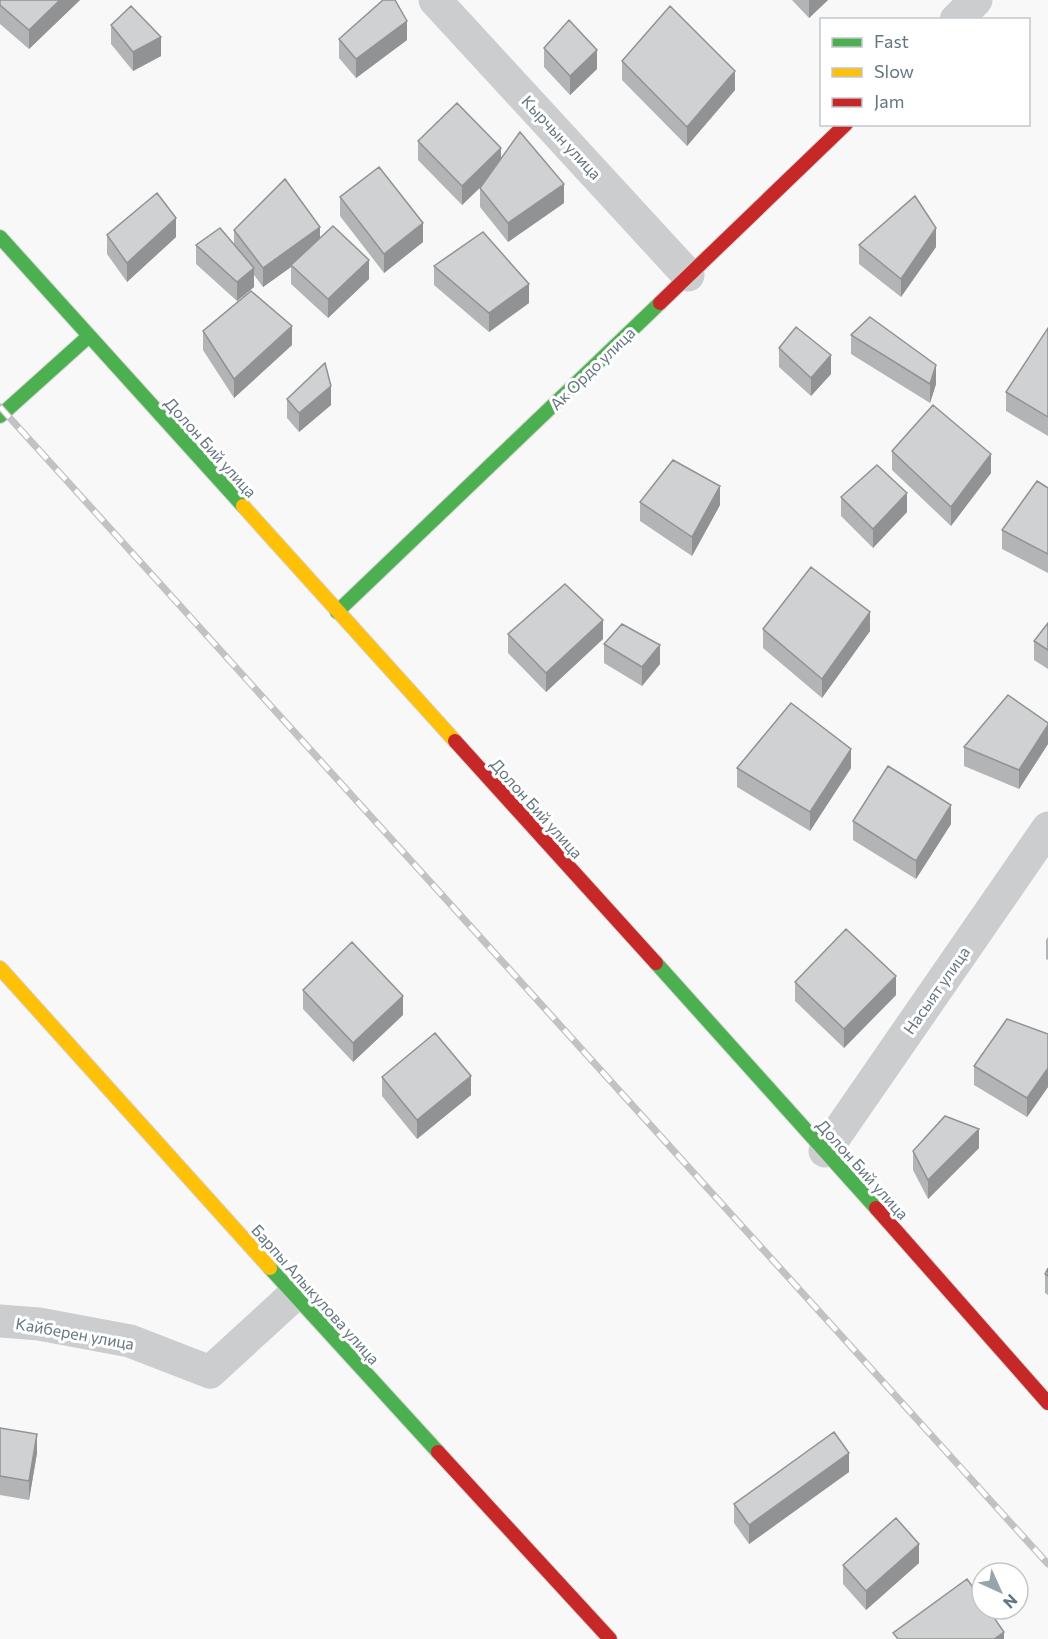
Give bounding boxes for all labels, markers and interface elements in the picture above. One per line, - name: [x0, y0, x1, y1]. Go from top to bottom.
- legend: [820, 18, 1030, 126]
- text: Fast: [874, 30, 909, 52]
- text: Slow: [874, 60, 914, 82]
- text: Jam: [874, 90, 904, 112]
- street label: Кырчын улица: [518, 91, 606, 183]
- street label: Ак Ордо улица: [546, 323, 638, 413]
- street label: Долон Бий улица: [161, 393, 261, 501]
- street label: Долон Бий улица: [487, 754, 587, 862]
- street label: Насыят улица: [899, 943, 973, 1037]
- street label: Долон Бий улица: [813, 1115, 913, 1223]
- street label: Барпы Алыкулова улица: [248, 1220, 384, 1368]
- street label: Кайберен улица: [14, 1313, 136, 1353]
- north arrow: [970, 1561, 1030, 1621]
- text: N: [1000, 1591, 1022, 1613]

